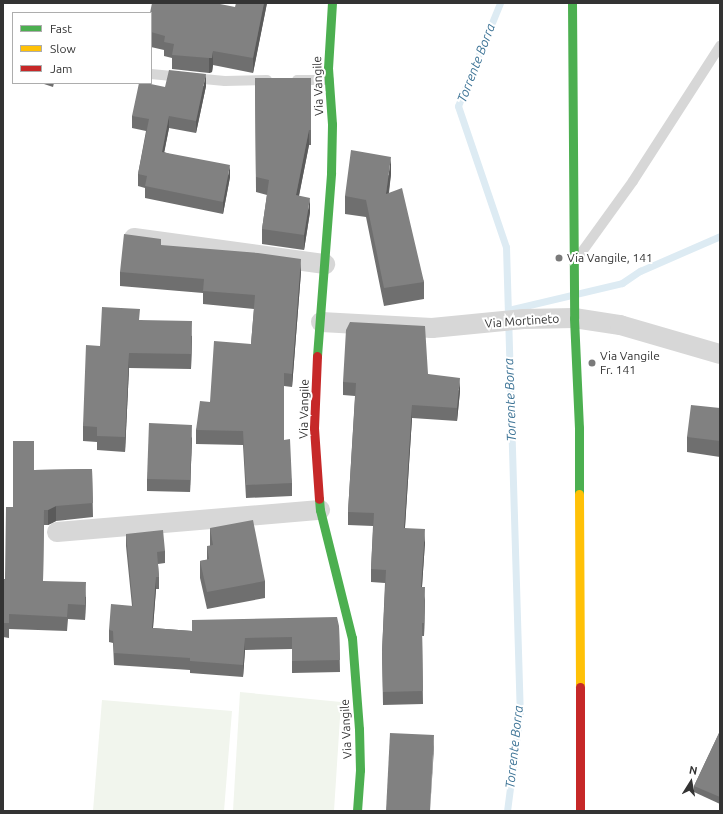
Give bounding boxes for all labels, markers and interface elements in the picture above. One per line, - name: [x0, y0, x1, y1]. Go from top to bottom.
- legend: [12, 12, 152, 84]
- water label: Torrente Borra: [454, 21, 498, 105]
- text: Fast: [50, 22, 72, 35]
- text: Slow: [50, 42, 76, 55]
- street label: Via Vangile: [310, 56, 326, 116]
- text: Jam: [50, 62, 72, 75]
- place label: Via Vangile, 141: [567, 251, 653, 265]
- marker: Via Vangile, 141: [554, 253, 564, 263]
- street label: Via Mortineto: [484, 311, 560, 331]
- place label: Via Vangile Fr. 141: [600, 349, 660, 377]
- water label: Torrente Borra: [501, 358, 519, 442]
- marker: Via Vangile Fr. 141: [587, 358, 597, 368]
- street label: Via Vangile: [296, 379, 312, 439]
- street label: Via Vangile: [337, 699, 355, 759]
- water label: Torrente Borra: [502, 705, 526, 789]
- north arrow: [671, 762, 711, 802]
- text: N: [688, 764, 698, 777]

